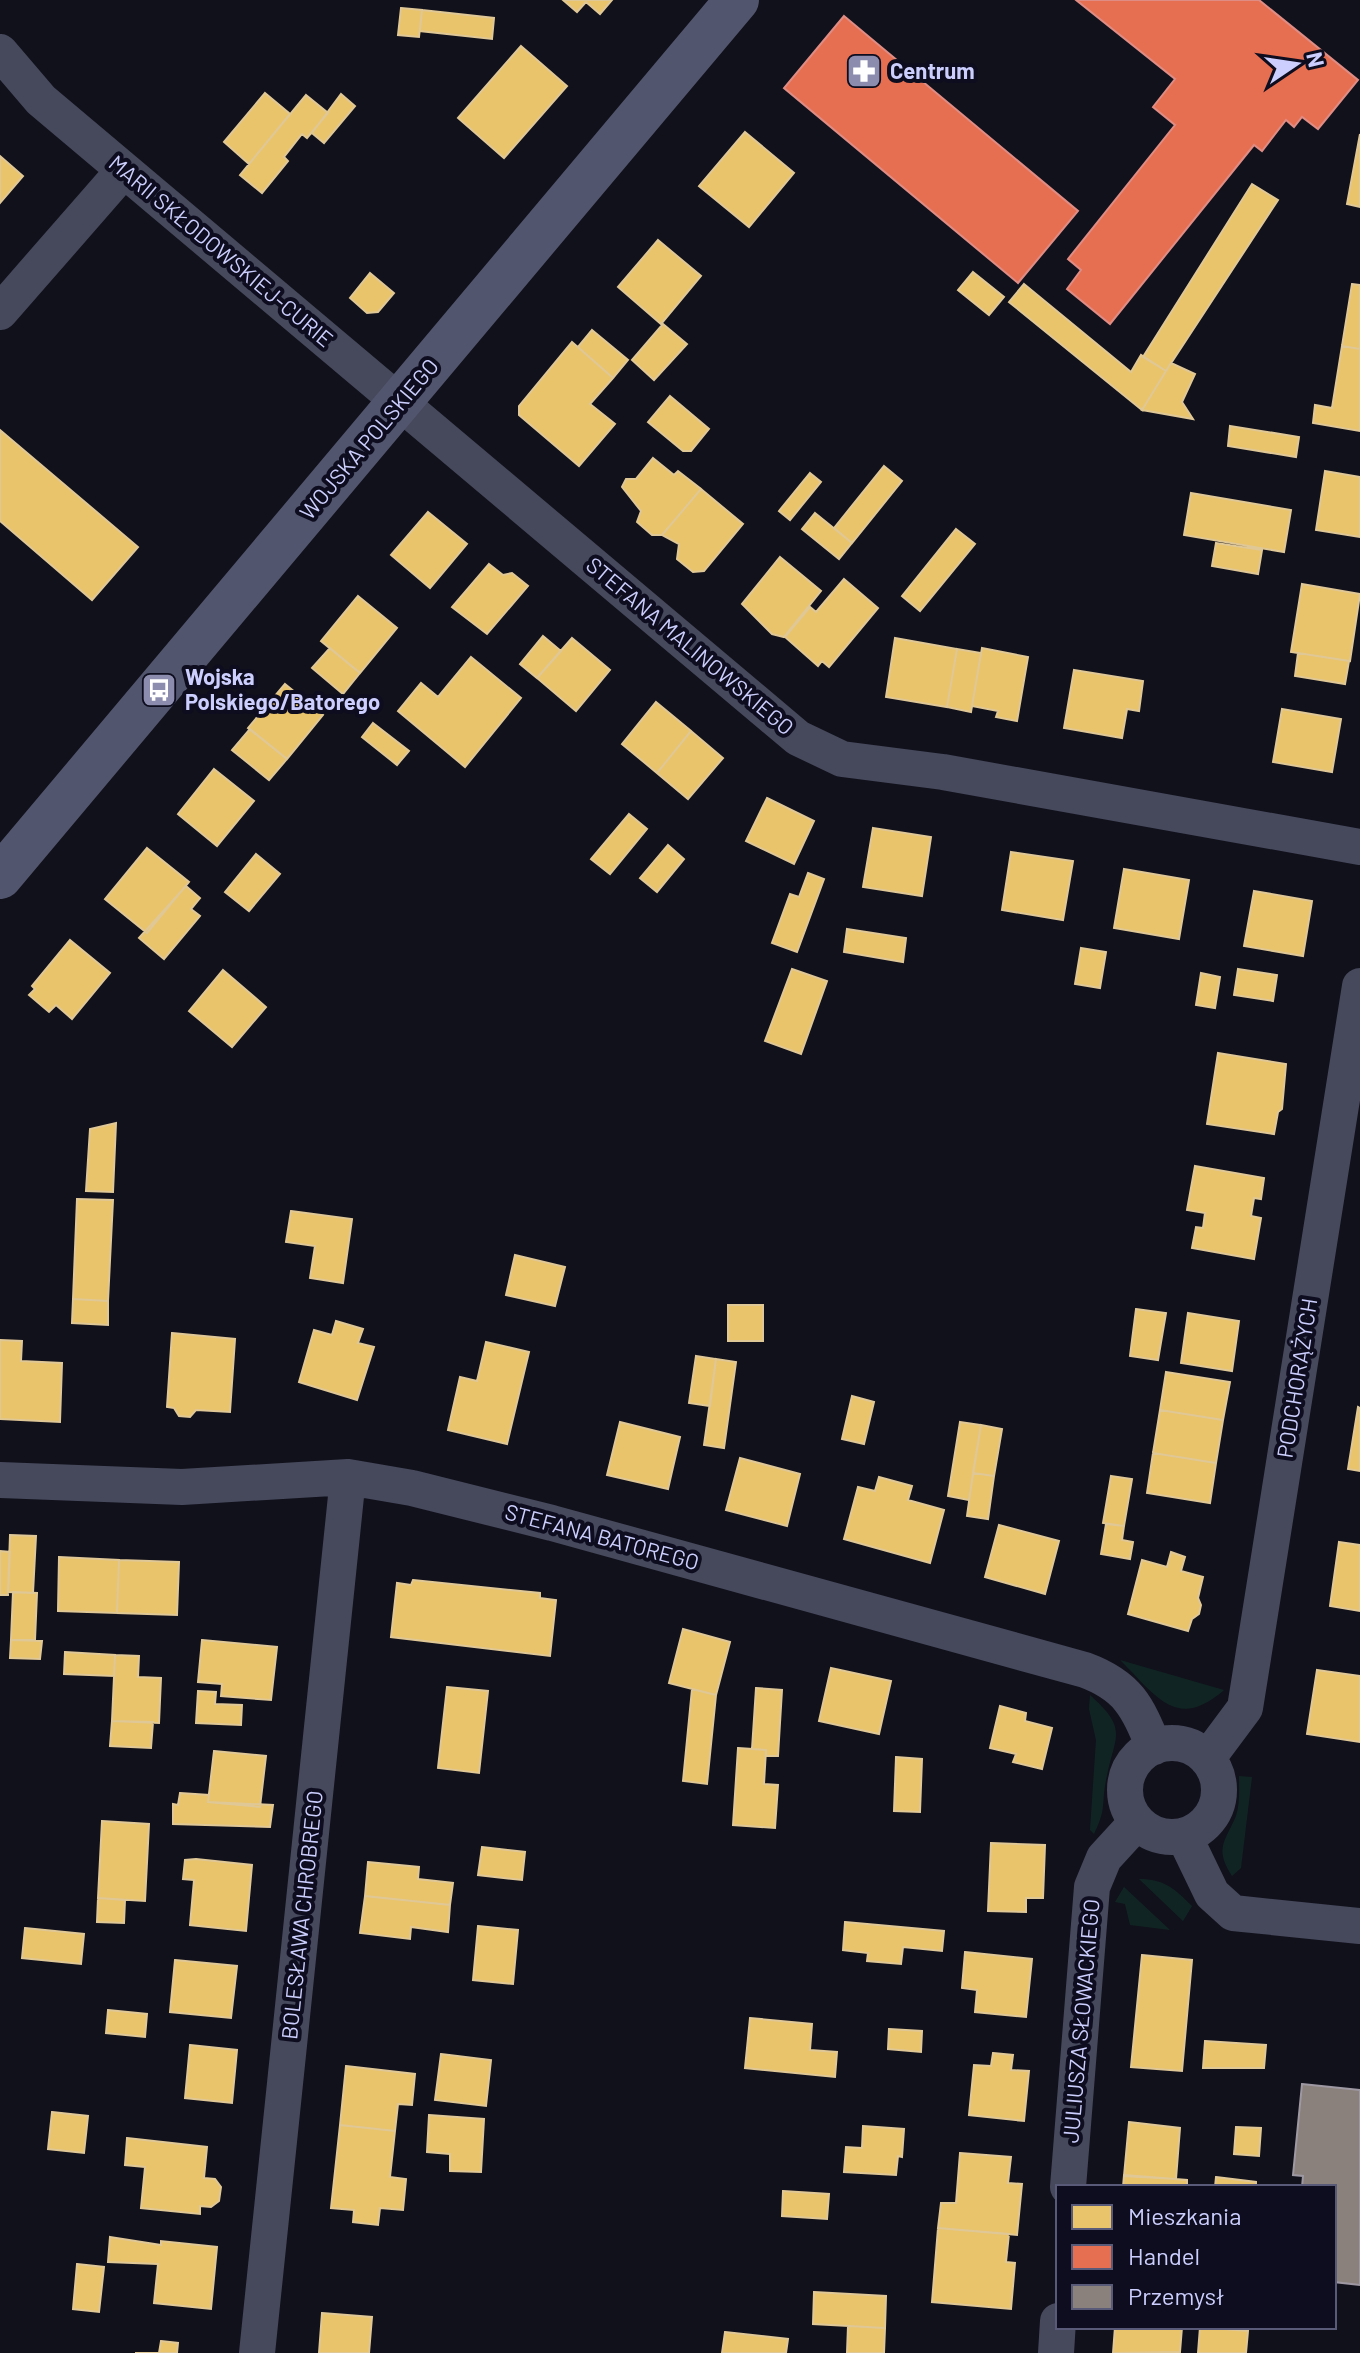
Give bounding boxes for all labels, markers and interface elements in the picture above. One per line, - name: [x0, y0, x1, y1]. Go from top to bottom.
- north arrow: [1256, 24, 1336, 104]
- text: N: [1302, 49, 1331, 69]
- pharmacy icon: Centrum: [845, 52, 883, 90]
- place label: Centrum: [890, 57, 975, 83]
- street label: MARII SKŁODOWSKIEJ-CURIE: [104, 149, 339, 352]
- street label: WOJSKA POLSKIEGO: [293, 353, 443, 524]
- street label: STEFANA MALINOWSKIEGO: [582, 551, 800, 740]
- place label: Wojska Polskiego/Batorego: [185, 663, 380, 714]
- bus stop icon: Wojska Polskiego/Batorego: [140, 671, 178, 709]
- street label: PODCHORĄŻYCH: [1271, 1296, 1321, 1460]
- street label: STEFANA BATOREGO: [502, 1498, 702, 1574]
- street label: BOLESŁAWA CHROBREGO: [275, 1789, 327, 2041]
- street label: JULIUSZA SŁOWACKIEGO: [1056, 1898, 1104, 2144]
- legend: [1056, 2185, 1336, 2329]
- text: Mieszkania: [1128, 2201, 1241, 2230]
- text: Handel: [1128, 2241, 1200, 2270]
- text: Przemysł: [1128, 2281, 1224, 2310]

